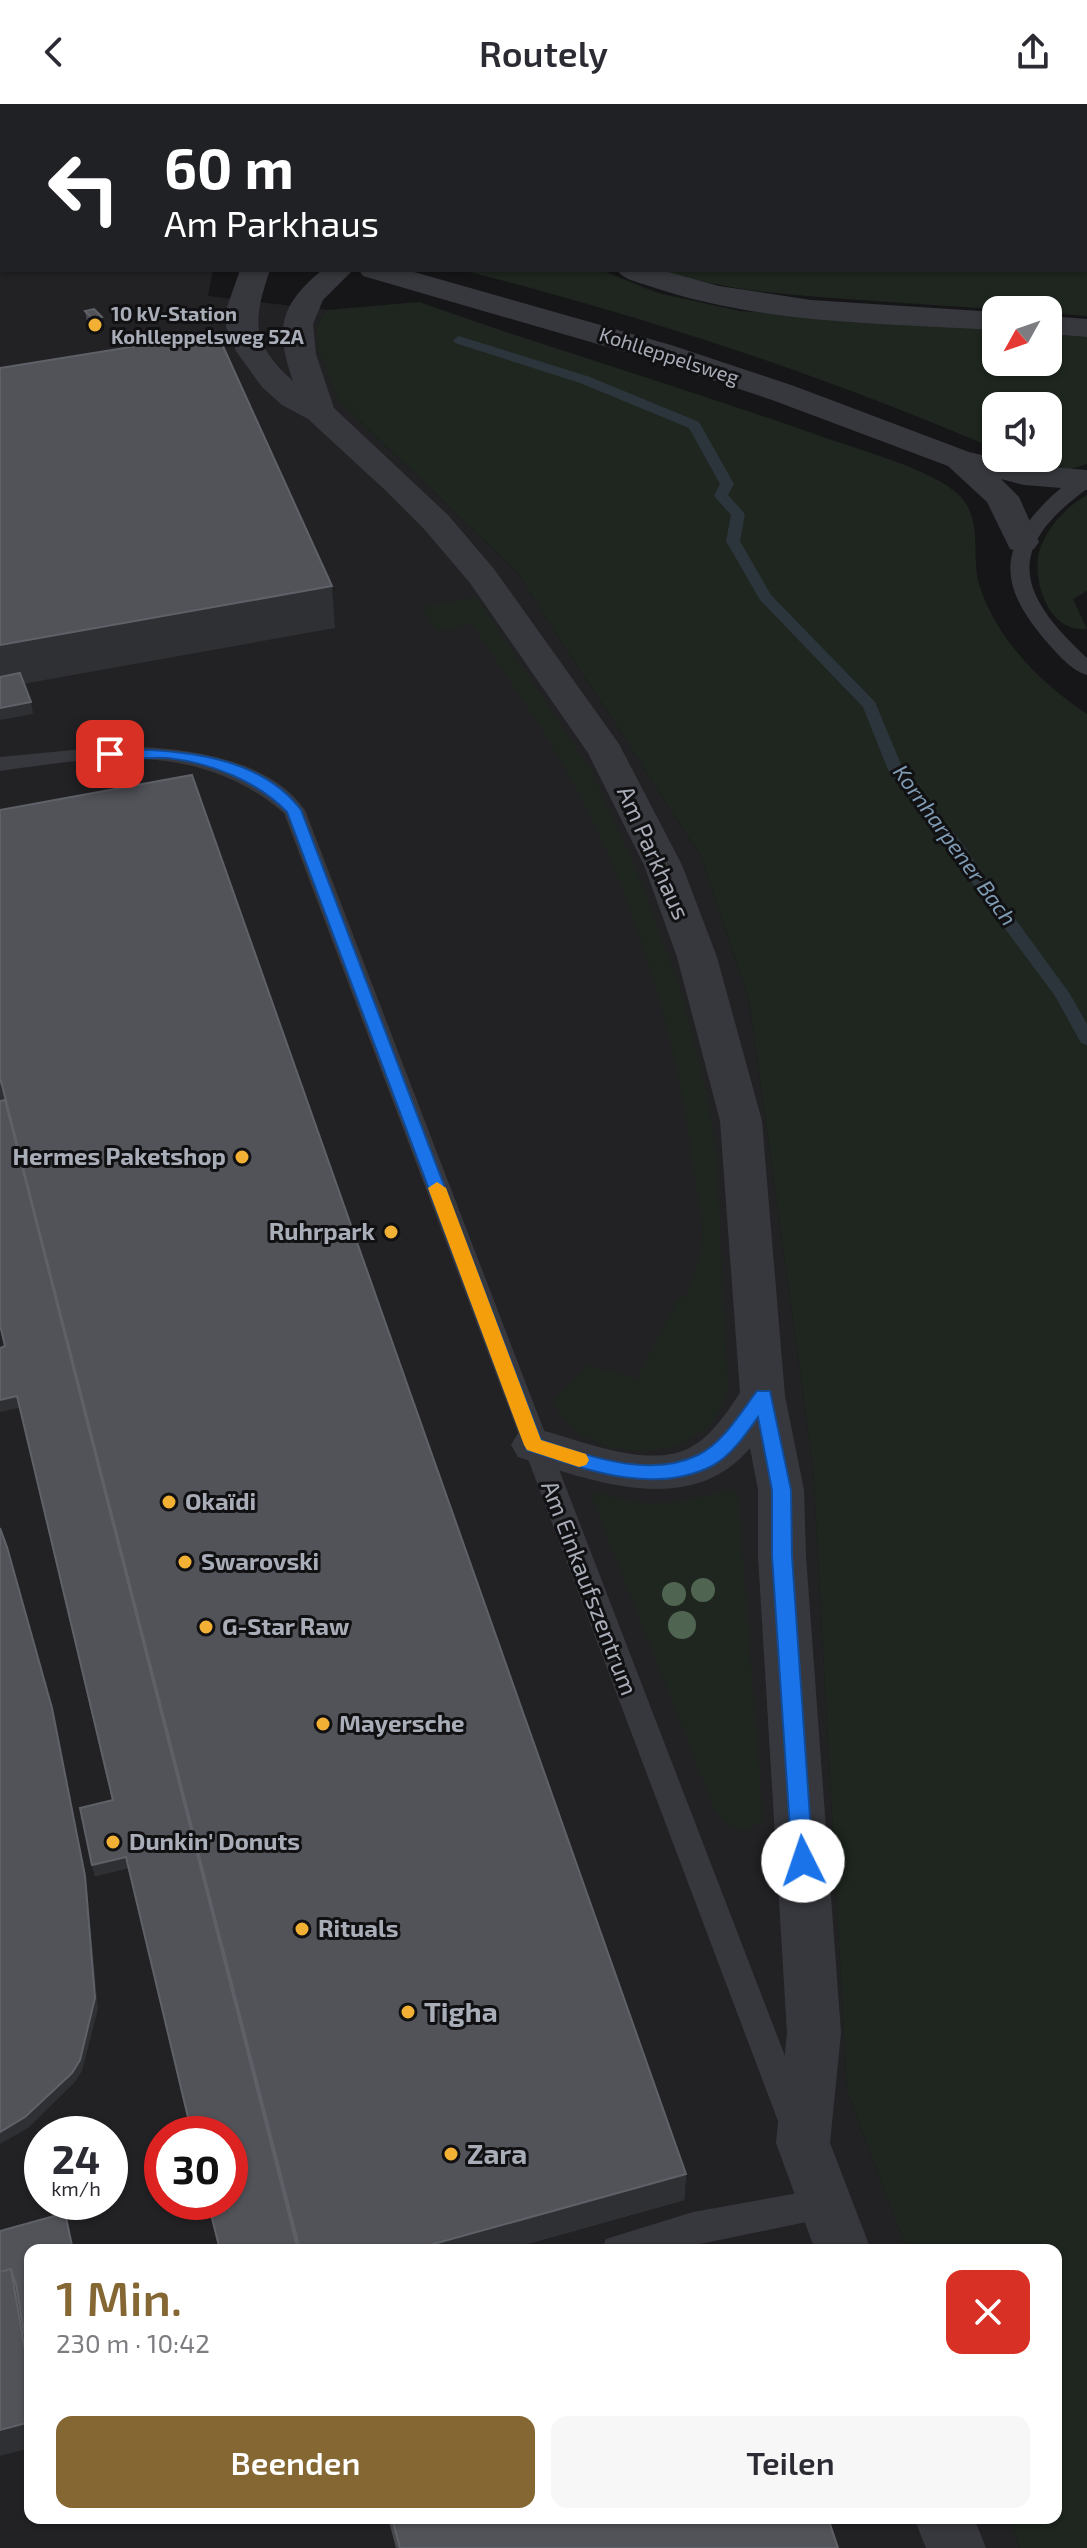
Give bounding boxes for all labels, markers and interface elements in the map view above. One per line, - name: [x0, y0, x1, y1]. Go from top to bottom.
- icon: back: [32, 30, 76, 74]
- icon: share: [1011, 30, 1055, 74]
- text: Routely: [479, 31, 608, 74]
- text: 60 m: [164, 133, 294, 200]
- icon: left: [32, 136, 136, 240]
- text: Am Parkhaus: [164, 201, 379, 244]
- north arrow: [982, 296, 1062, 376]
- map controls: [982, 296, 1062, 472]
- place label: 10 kV-Station Kohlleppelsweg 52A: [111, 301, 305, 348]
- marker: 10 kV-Station Kohlleppelsweg 52A: [86, 316, 104, 334]
- street label: Kohlleppelsweg: [596, 321, 742, 389]
- button: sound: [982, 392, 1062, 472]
- pin: [76, 720, 144, 788]
- icon: arrive: [88, 732, 132, 776]
- water label: Kornharpener Bach: [889, 759, 1023, 930]
- street label: Am Parkhaus: [612, 781, 697, 924]
- place label: Hermes Paketshop: [13, 1141, 226, 1170]
- marker: Hermes Paketshop: [233, 1148, 251, 1166]
- place label: Ruhrpark: [269, 1216, 376, 1245]
- marker: Ruhrpark: [382, 1223, 400, 1241]
- street label: Am Einkaufszentrum: [536, 1476, 645, 1699]
- place label: Okaïdi: [185, 1486, 256, 1515]
- marker: Okaïdi: [160, 1493, 178, 1511]
- place label: Swarovski: [201, 1546, 319, 1575]
- marker: Swarovski: [176, 1553, 194, 1571]
- place label: G-Star Raw: [222, 1611, 350, 1640]
- marker: G-Star Raw: [197, 1618, 215, 1636]
- place label: Mayersche: [339, 1708, 465, 1737]
- marker: Mayersche: [314, 1715, 332, 1733]
- position arrow: [761, 1819, 845, 1903]
- place label: Dunkin' Donuts: [129, 1826, 300, 1855]
- marker: Dunkin' Donuts: [104, 1833, 122, 1851]
- place label: Rituals: [318, 1913, 399, 1942]
- marker: Rituals: [293, 1920, 311, 1938]
- place label: Tigha: [424, 1994, 498, 2028]
- marker: Tigha: [399, 2003, 417, 2021]
- speed limit sign: 30: [144, 2116, 248, 2220]
- text: 24: [52, 2134, 100, 2182]
- place label: Zara: [467, 2136, 527, 2170]
- marker: Zara: [442, 2145, 460, 2163]
- text: km/h: [51, 2176, 101, 2200]
- text: 1 Min.: [56, 2268, 182, 2326]
- button: close: [946, 2270, 1030, 2354]
- text: 230 m · 10:42: [56, 2327, 210, 2358]
- button: Beenden: [56, 2416, 535, 2508]
- button: Teilen: [551, 2416, 1030, 2508]

